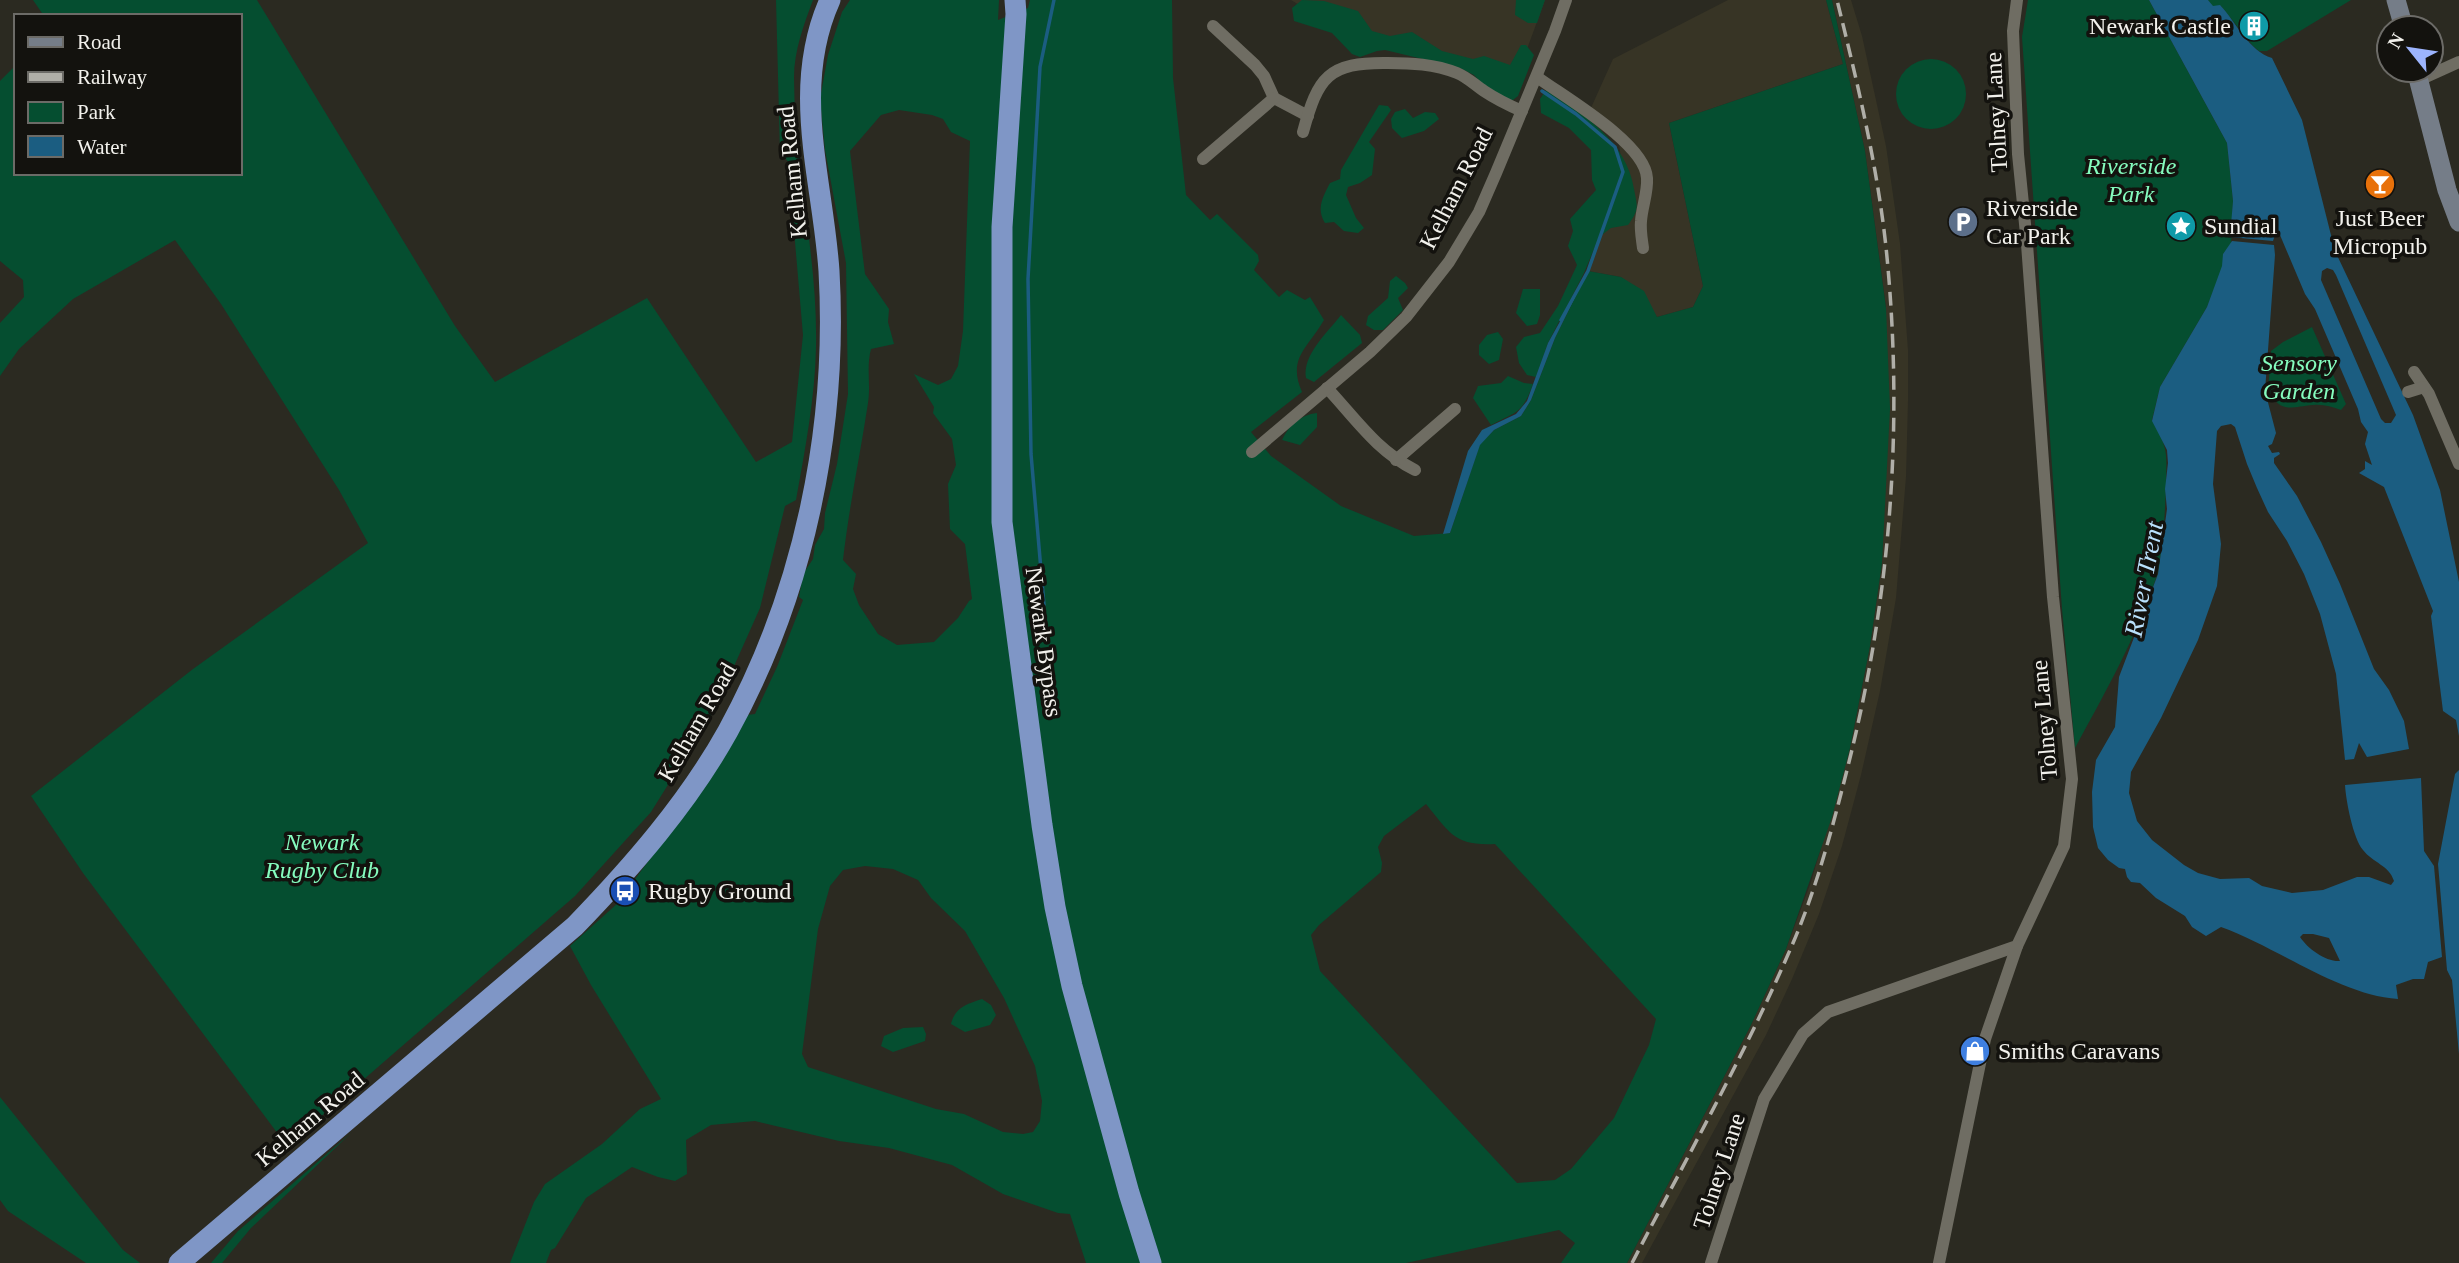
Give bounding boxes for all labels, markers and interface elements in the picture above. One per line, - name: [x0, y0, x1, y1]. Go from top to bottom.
- building icon: Newark Castle: [2237, 9, 2271, 43]
- place label: Newark Castle: [2089, 13, 2231, 39]
- legend: [14, 14, 242, 175]
- north arrow: [2375, 14, 2445, 84]
- text: N: [2383, 29, 2408, 52]
- text: Road: [77, 30, 122, 54]
- street label: Tolney Lane: [1980, 51, 2012, 173]
- text: Railway: [77, 65, 147, 89]
- text: Park: [77, 100, 116, 124]
- street label: Kelham Road: [772, 105, 812, 239]
- street label: Kelham Road: [1414, 123, 1498, 253]
- text: Water: [77, 135, 127, 159]
- park label: Riverside Park: [2085, 153, 2177, 207]
- bar icon: Just Beer Micropub: [2363, 167, 2397, 201]
- place label: Riverside Car Park: [1986, 195, 2078, 249]
- parking icon: Riverside Car Park: [1946, 205, 1980, 239]
- place label: Just Beer Micropub: [2333, 205, 2427, 259]
- place icon: Sundial: [2164, 209, 2198, 243]
- place label: Sundial: [2204, 213, 2278, 239]
- park label: Sensory Garden: [2261, 350, 2337, 404]
- water label: River Trent: [2118, 518, 2170, 640]
- street label: Newark Bypass: [1021, 565, 1067, 719]
- street label: Kelham Road: [653, 658, 741, 786]
- street label: Tolney Lane: [2026, 659, 2062, 781]
- park label: Newark Rugby Club: [264, 829, 379, 883]
- bus stop icon: Rugby Ground: [608, 874, 642, 908]
- place label: Rugby Ground: [648, 878, 791, 904]
- shop icon: Smiths Caravans: [1958, 1034, 1992, 1068]
- place label: Smiths Caravans: [1998, 1038, 2160, 1064]
- street label: Kelham Road: [251, 1066, 369, 1172]
- street label: Tolney Lane: [1688, 1110, 1750, 1232]

